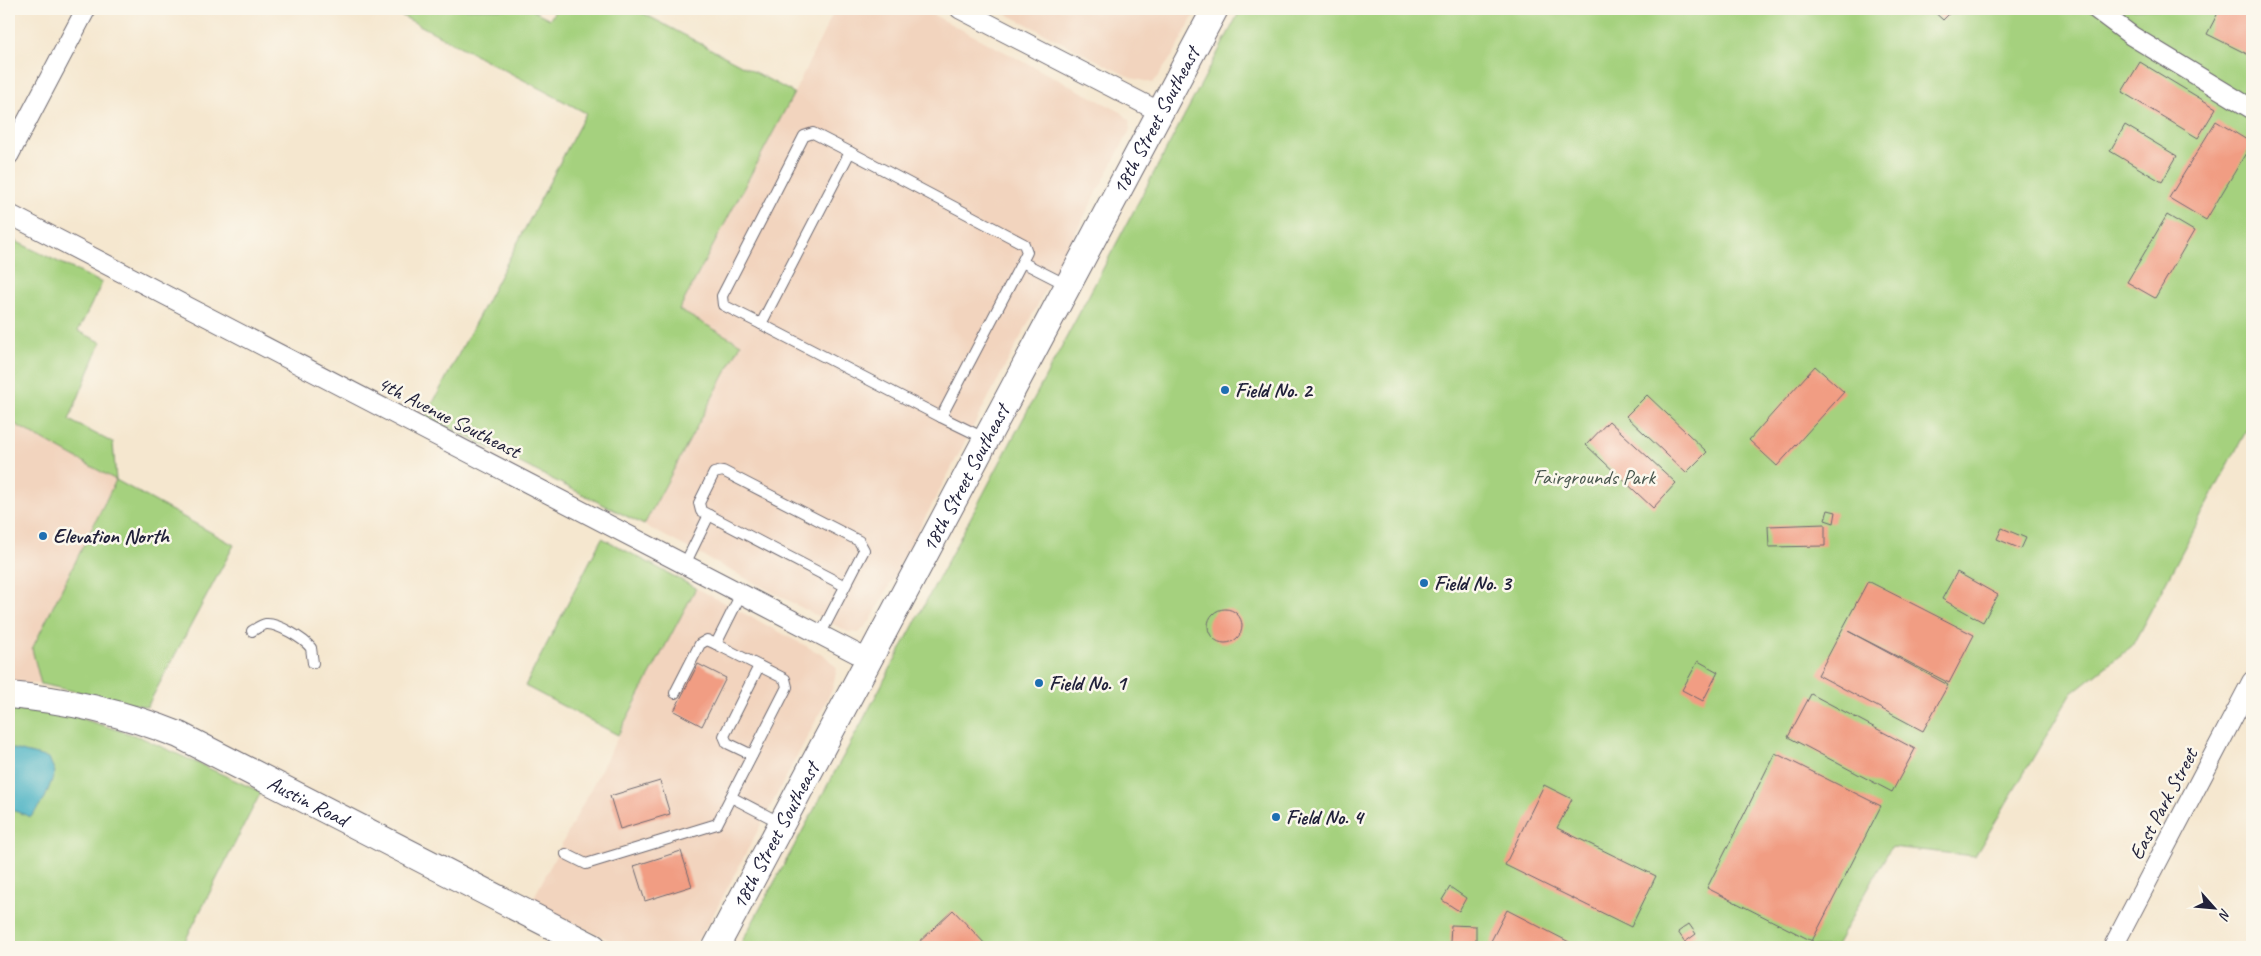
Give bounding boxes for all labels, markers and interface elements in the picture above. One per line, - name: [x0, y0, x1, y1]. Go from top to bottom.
- street label: 18th Street Southeast: [1106, 40, 1207, 199]
- street label: 4th Avenue Southeast: [373, 370, 526, 465]
- place label: Field No. 2: [1235, 377, 1314, 403]
- marker: Field No. 2: [1219, 384, 1231, 396]
- street label: 18th Street Southeast: [916, 398, 1016, 556]
- park label: Fairgrounds Park: [1533, 464, 1656, 490]
- place label: Elevation North: [53, 523, 170, 549]
- marker: Elevation North: [37, 530, 49, 542]
- place label: Field No. 3: [1434, 570, 1513, 596]
- marker: Field No. 3: [1418, 577, 1430, 589]
- place label: Field No. 1: [1049, 670, 1128, 696]
- marker: Field No. 1: [1033, 677, 1045, 689]
- street label: East Park Street: [2123, 742, 2204, 864]
- street label: 18th Street Southeast: [726, 755, 826, 914]
- street label: Austin Road: [263, 770, 356, 834]
- place label: Field No. 4: [1286, 804, 1365, 830]
- marker: Field No. 4: [1270, 811, 1282, 823]
- north arrow: [2188, 884, 2238, 934]
- text: N: [2215, 906, 2235, 923]

